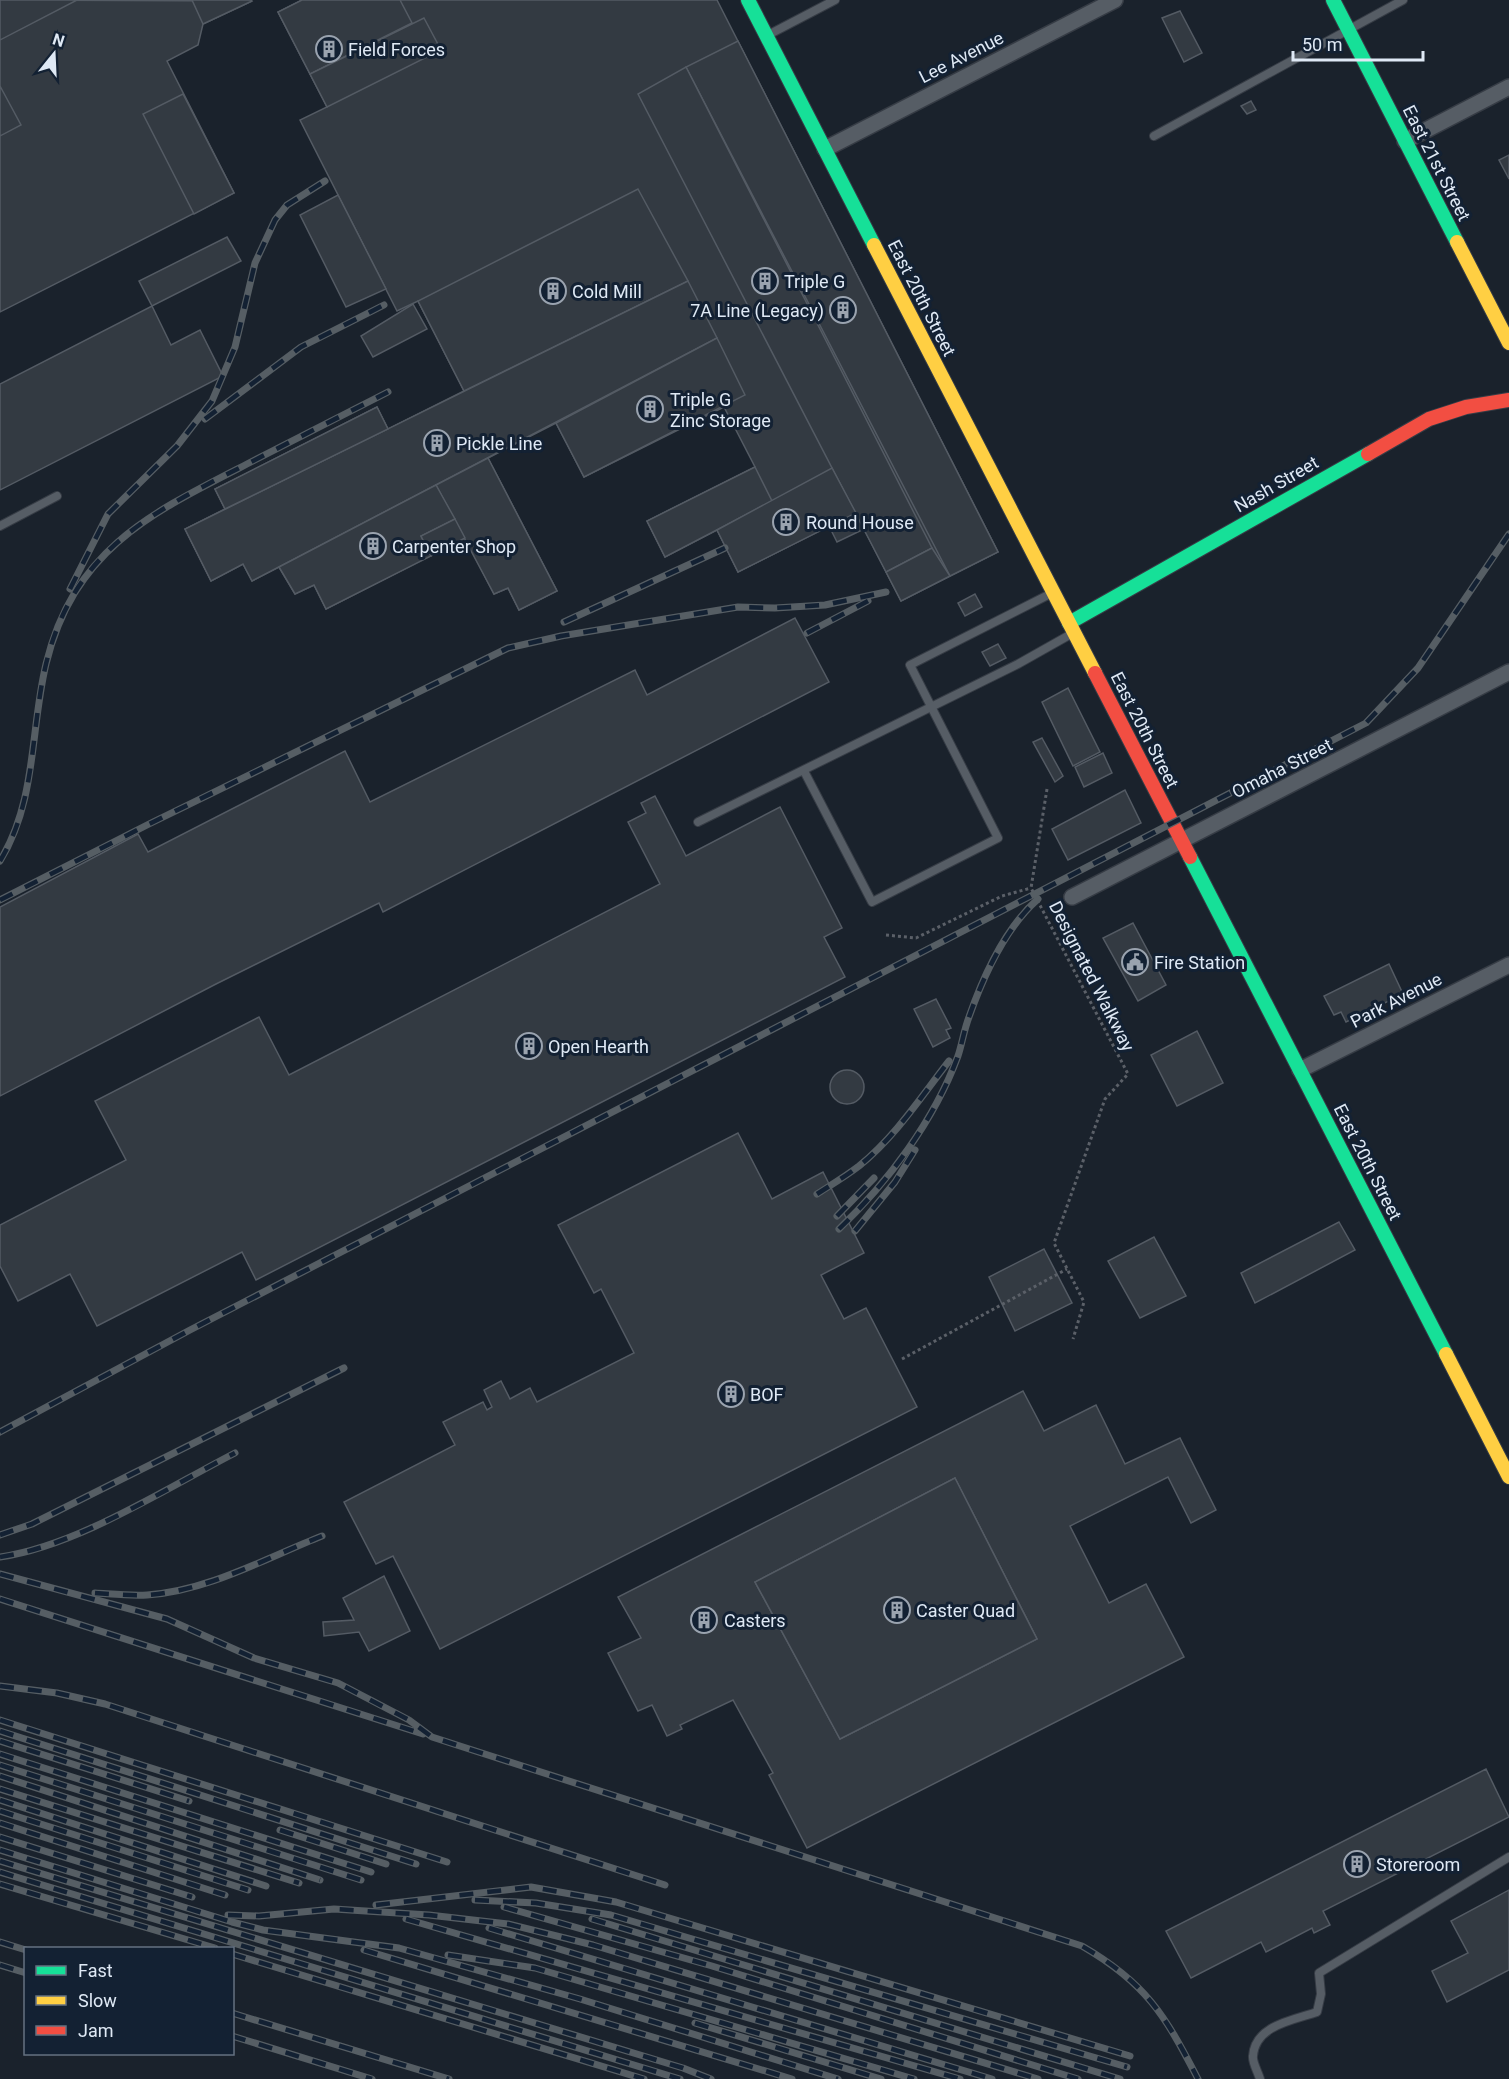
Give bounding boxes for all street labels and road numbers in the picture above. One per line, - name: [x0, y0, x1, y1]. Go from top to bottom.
- street label: Lee Avenue: [915, 27, 1007, 87]
- street label: East 21st Street: [1399, 102, 1475, 224]
- street label: East 20th Street: [884, 236, 960, 360]
- street label: Nash Street: [1230, 451, 1322, 517]
- street label: East 20th Street: [1107, 668, 1183, 792]
- street label: Omaha Street: [1228, 734, 1336, 802]
- street label: Designated Walkway: [1045, 897, 1139, 1055]
- street label: Park Avenue: [1347, 968, 1445, 1032]
- street label: East 20th Street: [1330, 1100, 1406, 1224]

